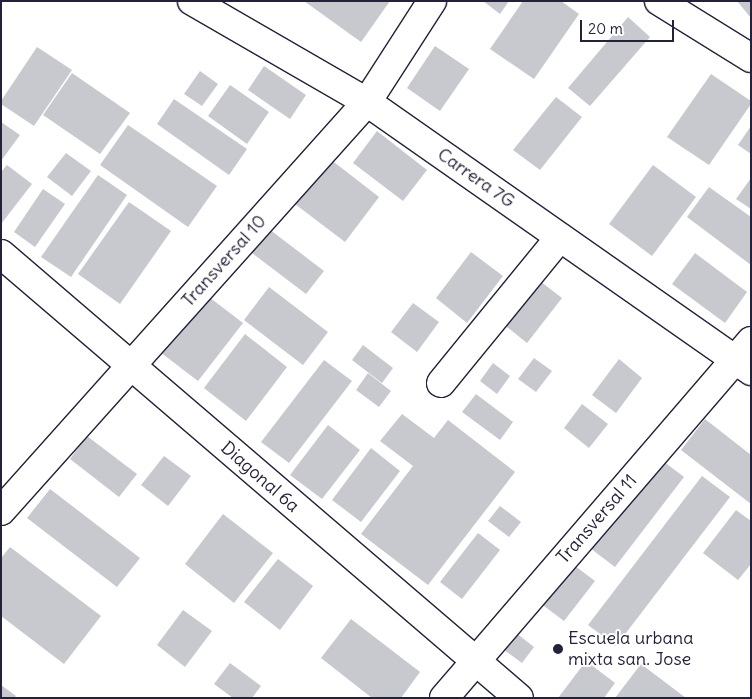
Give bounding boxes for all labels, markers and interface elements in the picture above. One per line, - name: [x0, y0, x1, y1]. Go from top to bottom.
- scale bar: [582, 10, 676, 42]
- text: 20 m: [588, 19, 623, 38]
- street label: Carrera 7G: [433, 144, 519, 212]
- street label: Transversal 10: [177, 211, 271, 311]
- street label: Diagonal 6a: [216, 437, 304, 517]
- street label: Transversal 11: [552, 470, 642, 568]
- place label: Escuela urbana mixta san. Jose: [568, 628, 693, 670]
- marker: Escuela urbana mixta san. Jose: [552, 643, 564, 655]

